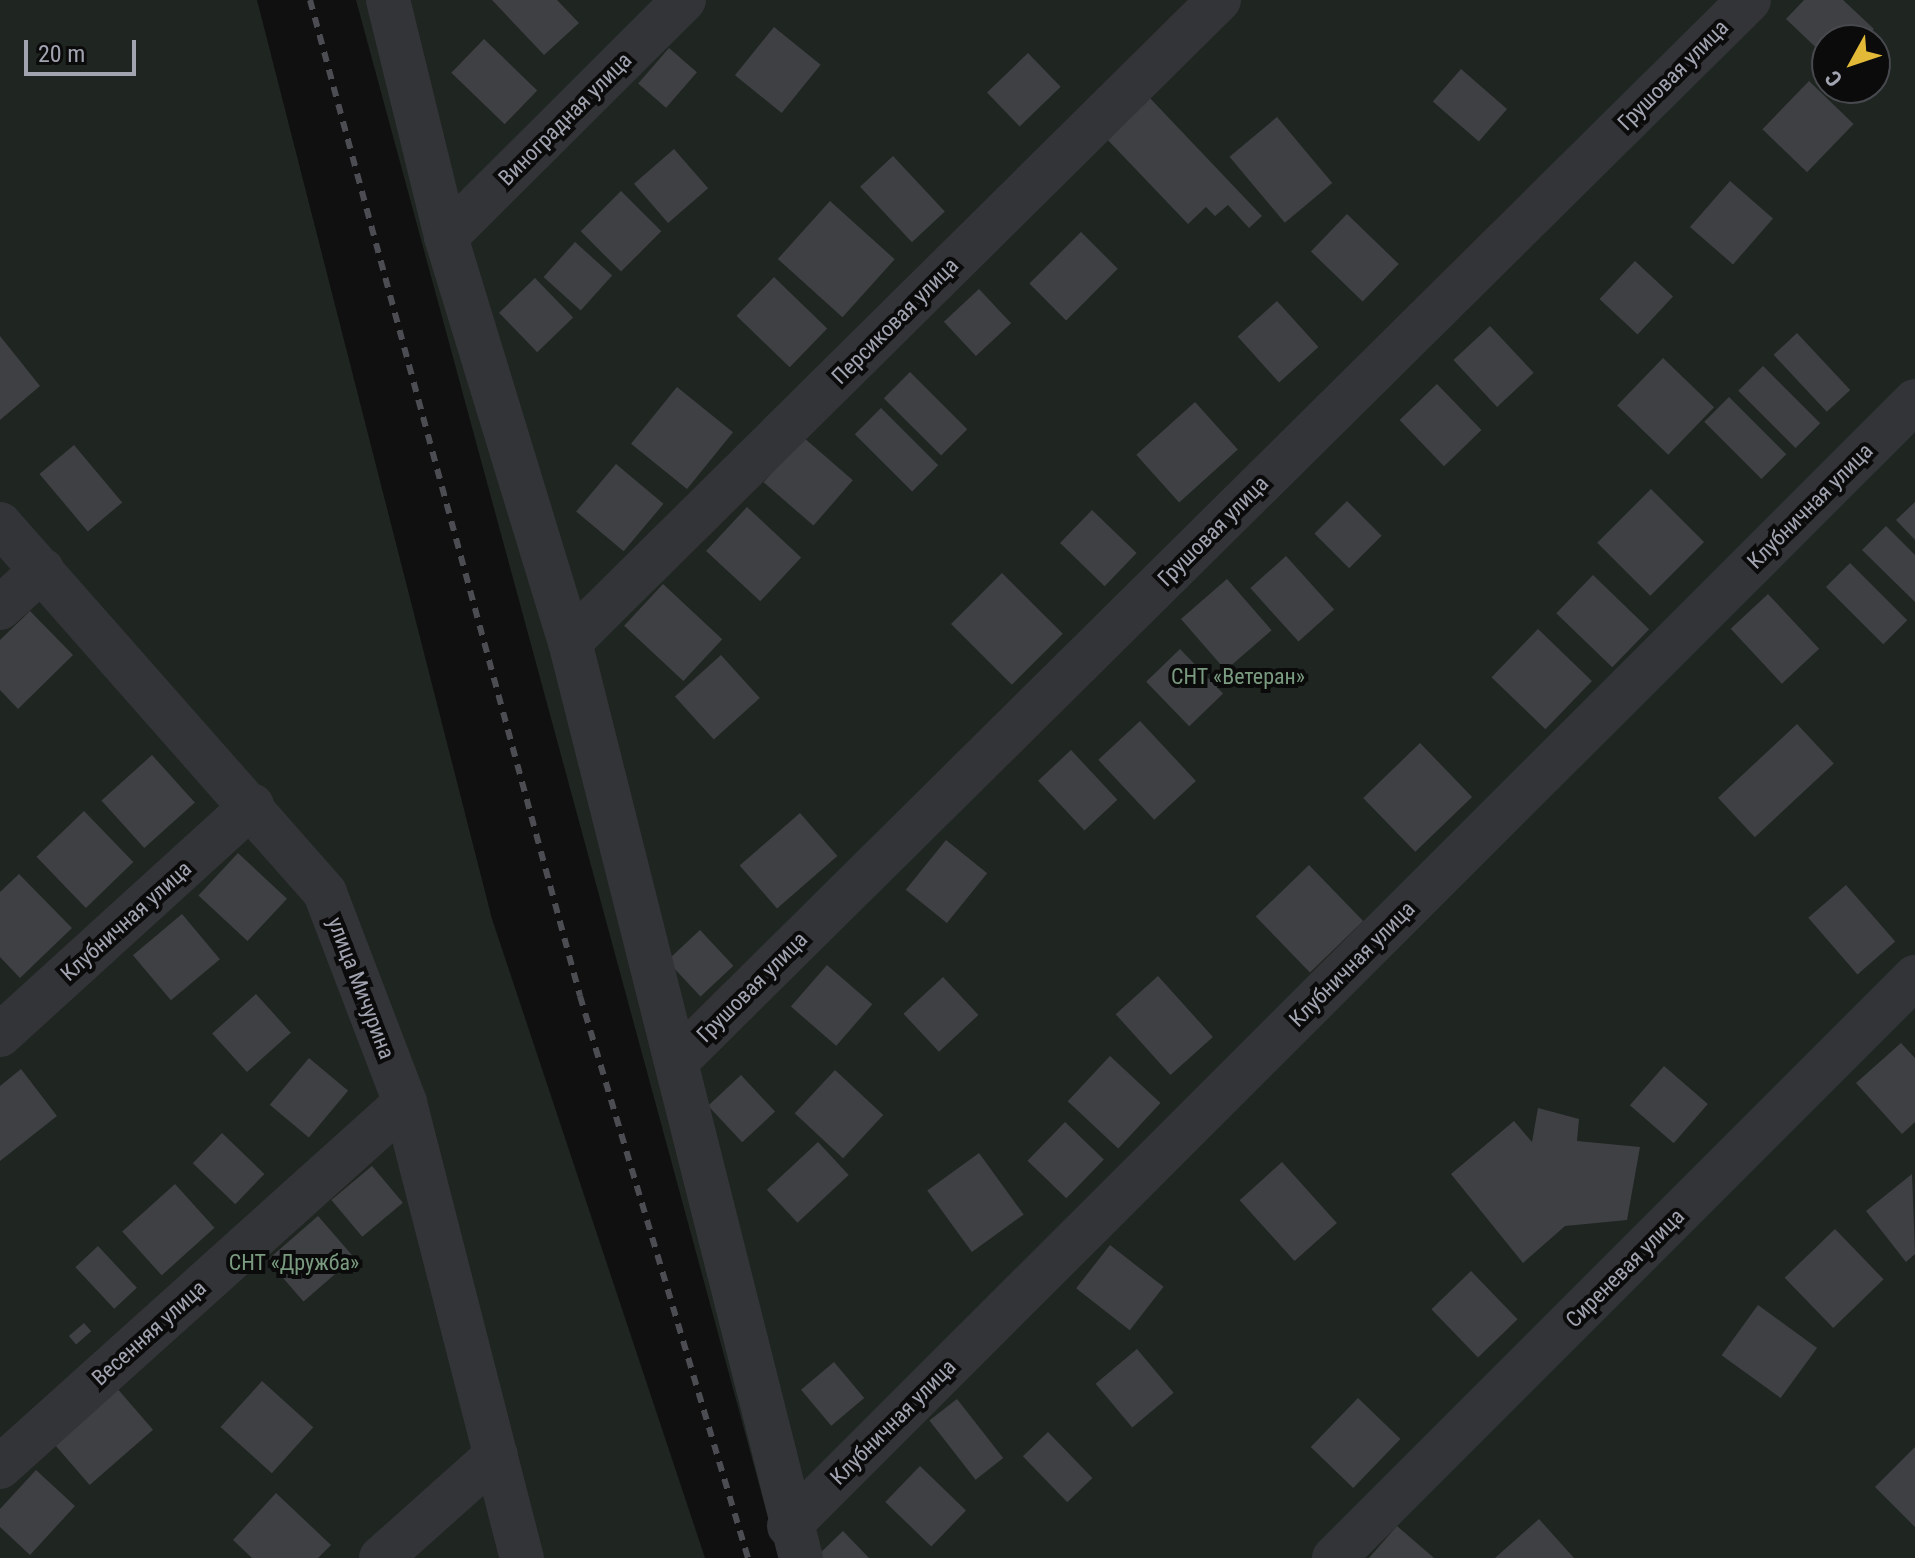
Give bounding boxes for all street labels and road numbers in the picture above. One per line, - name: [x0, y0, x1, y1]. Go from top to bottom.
- street label: Грушовая улица: [1612, 14, 1734, 136]
- street label: Виноградная улица: [493, 47, 637, 191]
- street label: Персиковая улица: [826, 252, 964, 390]
- street label: Клубничная улица: [1742, 438, 1878, 574]
- street label: Грушовая улица: [1152, 470, 1274, 592]
- street label: Клубничная улица: [55, 855, 197, 987]
- street label: Клубничная улица: [1284, 896, 1420, 1032]
- street label: улица Мичурина: [322, 913, 400, 1063]
- street label: Грушовая улица: [691, 926, 813, 1048]
- street label: Сиреневая улица: [1560, 1203, 1690, 1333]
- street label: Весенняя улица: [86, 1275, 212, 1391]
- street label: Клубничная улица: [825, 1354, 961, 1490]

